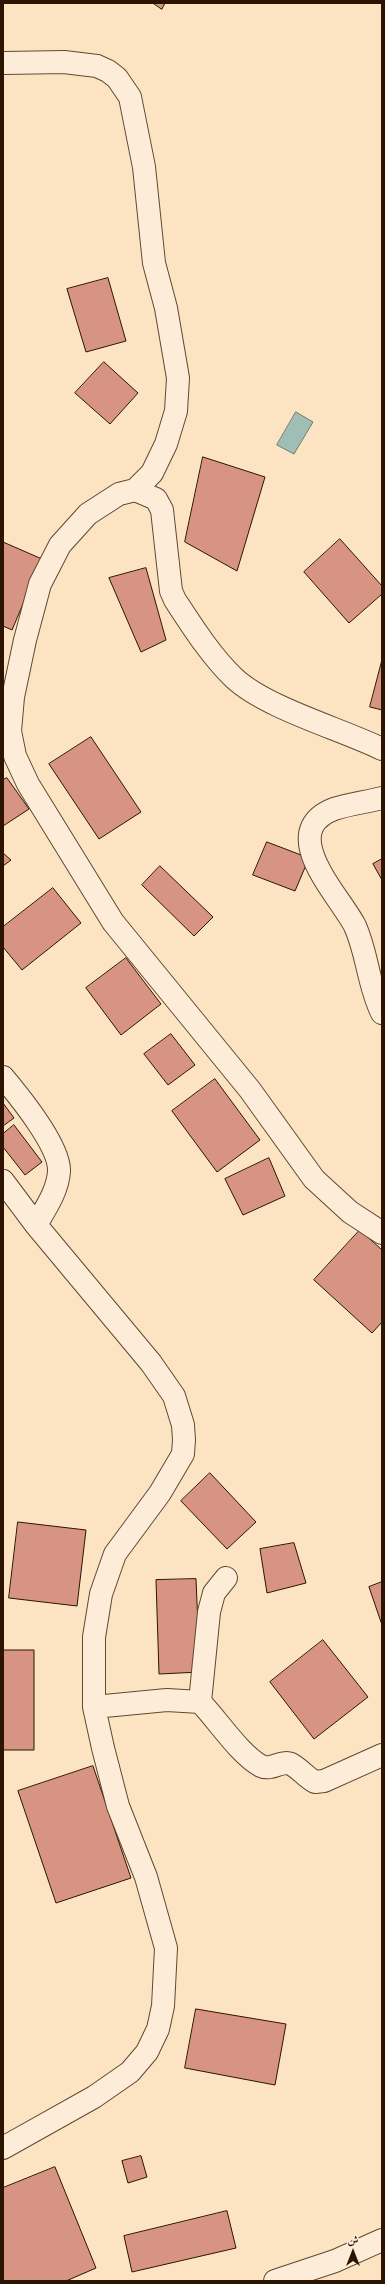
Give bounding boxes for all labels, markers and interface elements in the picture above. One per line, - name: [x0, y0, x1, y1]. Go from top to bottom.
- north arrow: [333, 2232, 373, 2272]
- text: ش: [348, 2233, 358, 2247]

